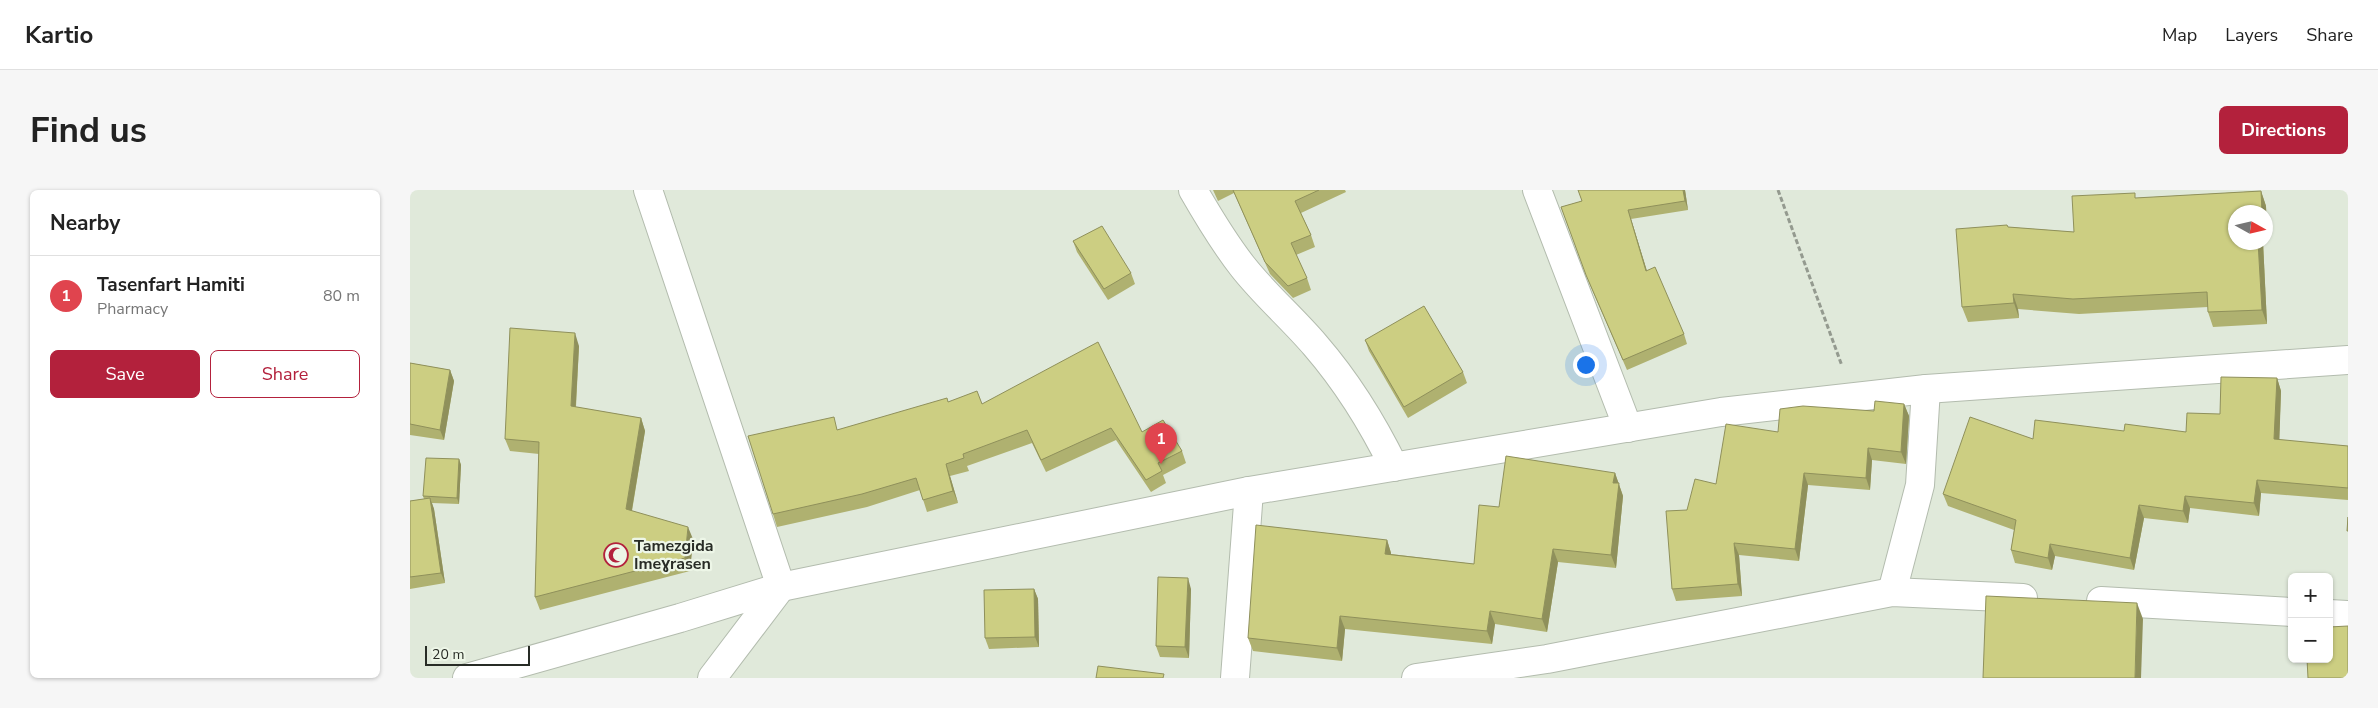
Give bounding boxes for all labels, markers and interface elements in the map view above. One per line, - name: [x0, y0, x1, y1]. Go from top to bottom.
- text: Kartio: [25, 19, 93, 51]
- text: Map: [2162, 23, 2197, 47]
- text: Layers: [2225, 23, 2278, 47]
- text: Share: [2306, 23, 2353, 47]
- button: Directions: [2219, 106, 2348, 154]
- text: Find us: [30, 107, 147, 154]
- north arrow: [2228, 205, 2273, 250]
- text: Nearby: [50, 209, 120, 237]
- text: Tasenfart Hamiti: [97, 272, 245, 298]
- text: 1: [61, 285, 71, 307]
- text: 80 m: [323, 285, 360, 307]
- text: Pharmacy: [97, 298, 168, 320]
- button: Save: [50, 350, 200, 398]
- button: Share: [210, 350, 360, 398]
- your location: [1573, 352, 1599, 378]
- pin: 1: [1145, 423, 1177, 464]
- place label: Tamezgida Imeɣrasen: [634, 535, 714, 575]
- mosque icon: Tamezgida Imeɣrasen: [603, 542, 629, 568]
- map controls: [2288, 573, 2333, 663]
- button: +: [2288, 573, 2333, 618]
- button: −: [2288, 618, 2333, 663]
- scale bar: [425, 643, 530, 666]
- text: 20 m: [432, 645, 464, 664]

